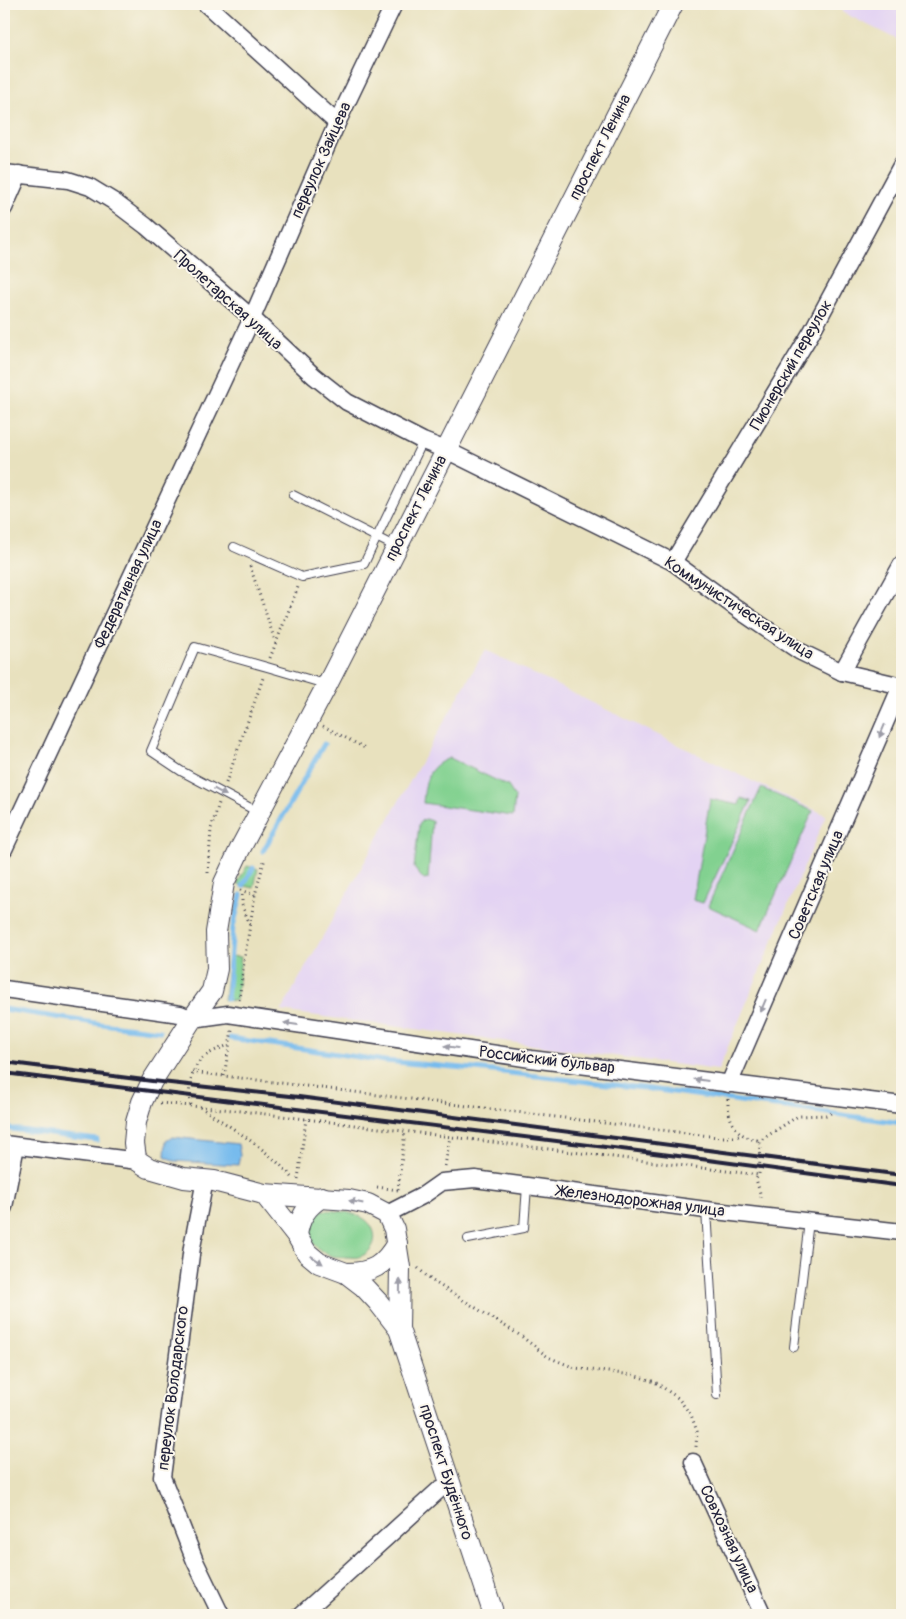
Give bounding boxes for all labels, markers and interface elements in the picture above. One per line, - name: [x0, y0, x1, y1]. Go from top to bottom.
- street label: проспект Ленина: [565, 91, 635, 203]
- street label: переулок Зайцева: [286, 99, 356, 221]
- street label: Пролетарская улица: [169, 246, 287, 354]
- street label: Пионерский переулок: [746, 296, 836, 434]
- street label: проспект Ленина: [381, 452, 451, 564]
- street label: Федеративная улица: [89, 516, 167, 652]
- street label: Коммунистическая улица: [660, 552, 818, 664]
- one-way arrow: [878, 724, 886, 738]
- one-way arrow: [212, 788, 227, 796]
- street label: Советская улица: [784, 827, 848, 943]
- one-way arrow: [759, 999, 767, 1013]
- one-way arrow: [282, 1020, 298, 1028]
- street label: Российский бульвар: [478, 1042, 616, 1078]
- one-way arrow: [443, 1043, 459, 1051]
- one-way arrow: [693, 1076, 709, 1084]
- street label: Железнодорожная улица: [553, 1180, 726, 1221]
- one-way arrow: [348, 1197, 364, 1205]
- one-way arrow: [310, 1255, 323, 1265]
- one-way arrow: [397, 1278, 405, 1294]
- street label: переулок Володарского: [153, 1304, 193, 1471]
- street label: проспект Будённого: [415, 1402, 477, 1543]
- street label: Совхозная улица: [695, 1482, 763, 1596]

